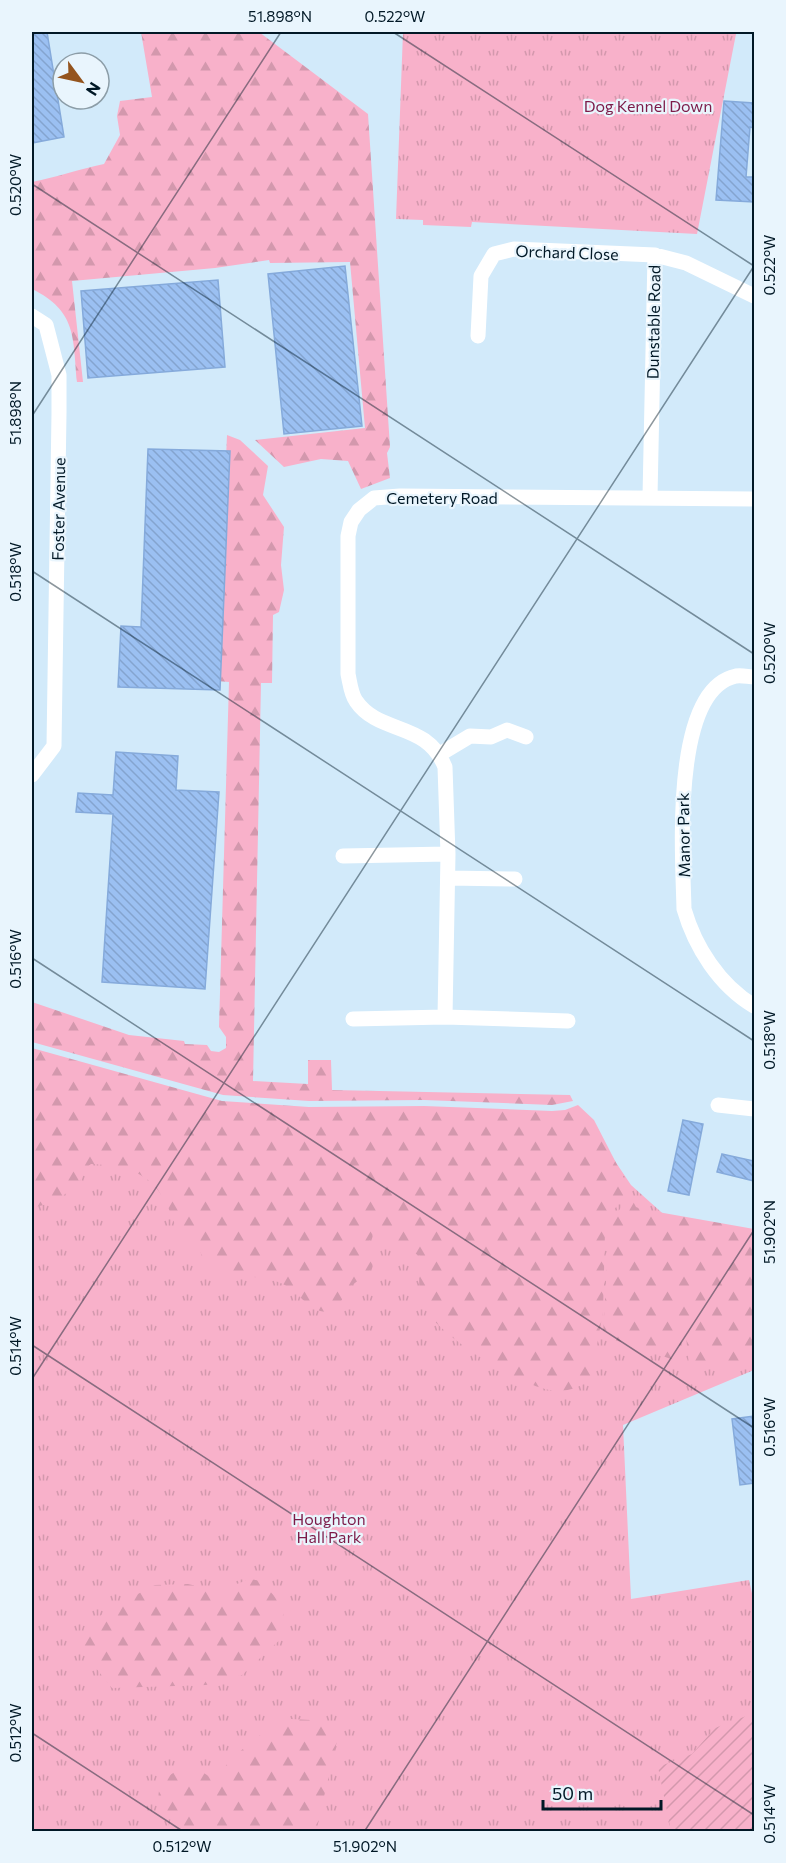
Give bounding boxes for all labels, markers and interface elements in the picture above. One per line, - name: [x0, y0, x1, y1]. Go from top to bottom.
- text: 51.898°N: [248, 7, 312, 25]
- text: 0.522°W: [365, 7, 425, 25]
- north arrow: [51, 51, 111, 111]
- text: N: [83, 79, 105, 100]
- park label: Dog Kennel Down: [584, 96, 712, 115]
- text: 0.520°W: [6, 154, 24, 216]
- text: 0.522°W: [760, 235, 778, 295]
- street label: Orchard Close: [515, 241, 619, 263]
- street label: Dunstable Road: [643, 265, 663, 379]
- text: 51.898°N: [6, 381, 24, 445]
- street label: Foster Avenue: [48, 457, 68, 561]
- street label: Cemetery Road: [386, 488, 498, 507]
- text: 0.518°W: [6, 542, 24, 602]
- text: 0.520°W: [760, 622, 778, 684]
- street label: Manor Park: [673, 792, 693, 878]
- text: 0.516°W: [6, 929, 24, 989]
- text: 0.518°W: [760, 1010, 778, 1070]
- text: 51.902°N: [760, 1200, 778, 1264]
- text: 0.514°W: [6, 1316, 24, 1376]
- text: 0.516°W: [760, 1397, 778, 1457]
- park label: Houghton Hall Park: [292, 1509, 366, 1546]
- text: 0.512°W: [6, 1704, 24, 1762]
- scale bar: [543, 1773, 662, 1811]
- text: 50 m: [552, 1782, 593, 1804]
- text: 0.514°W: [760, 1784, 778, 1844]
- text: 0.512°W: [153, 1837, 211, 1855]
- text: 51.902°N: [333, 1837, 397, 1855]

